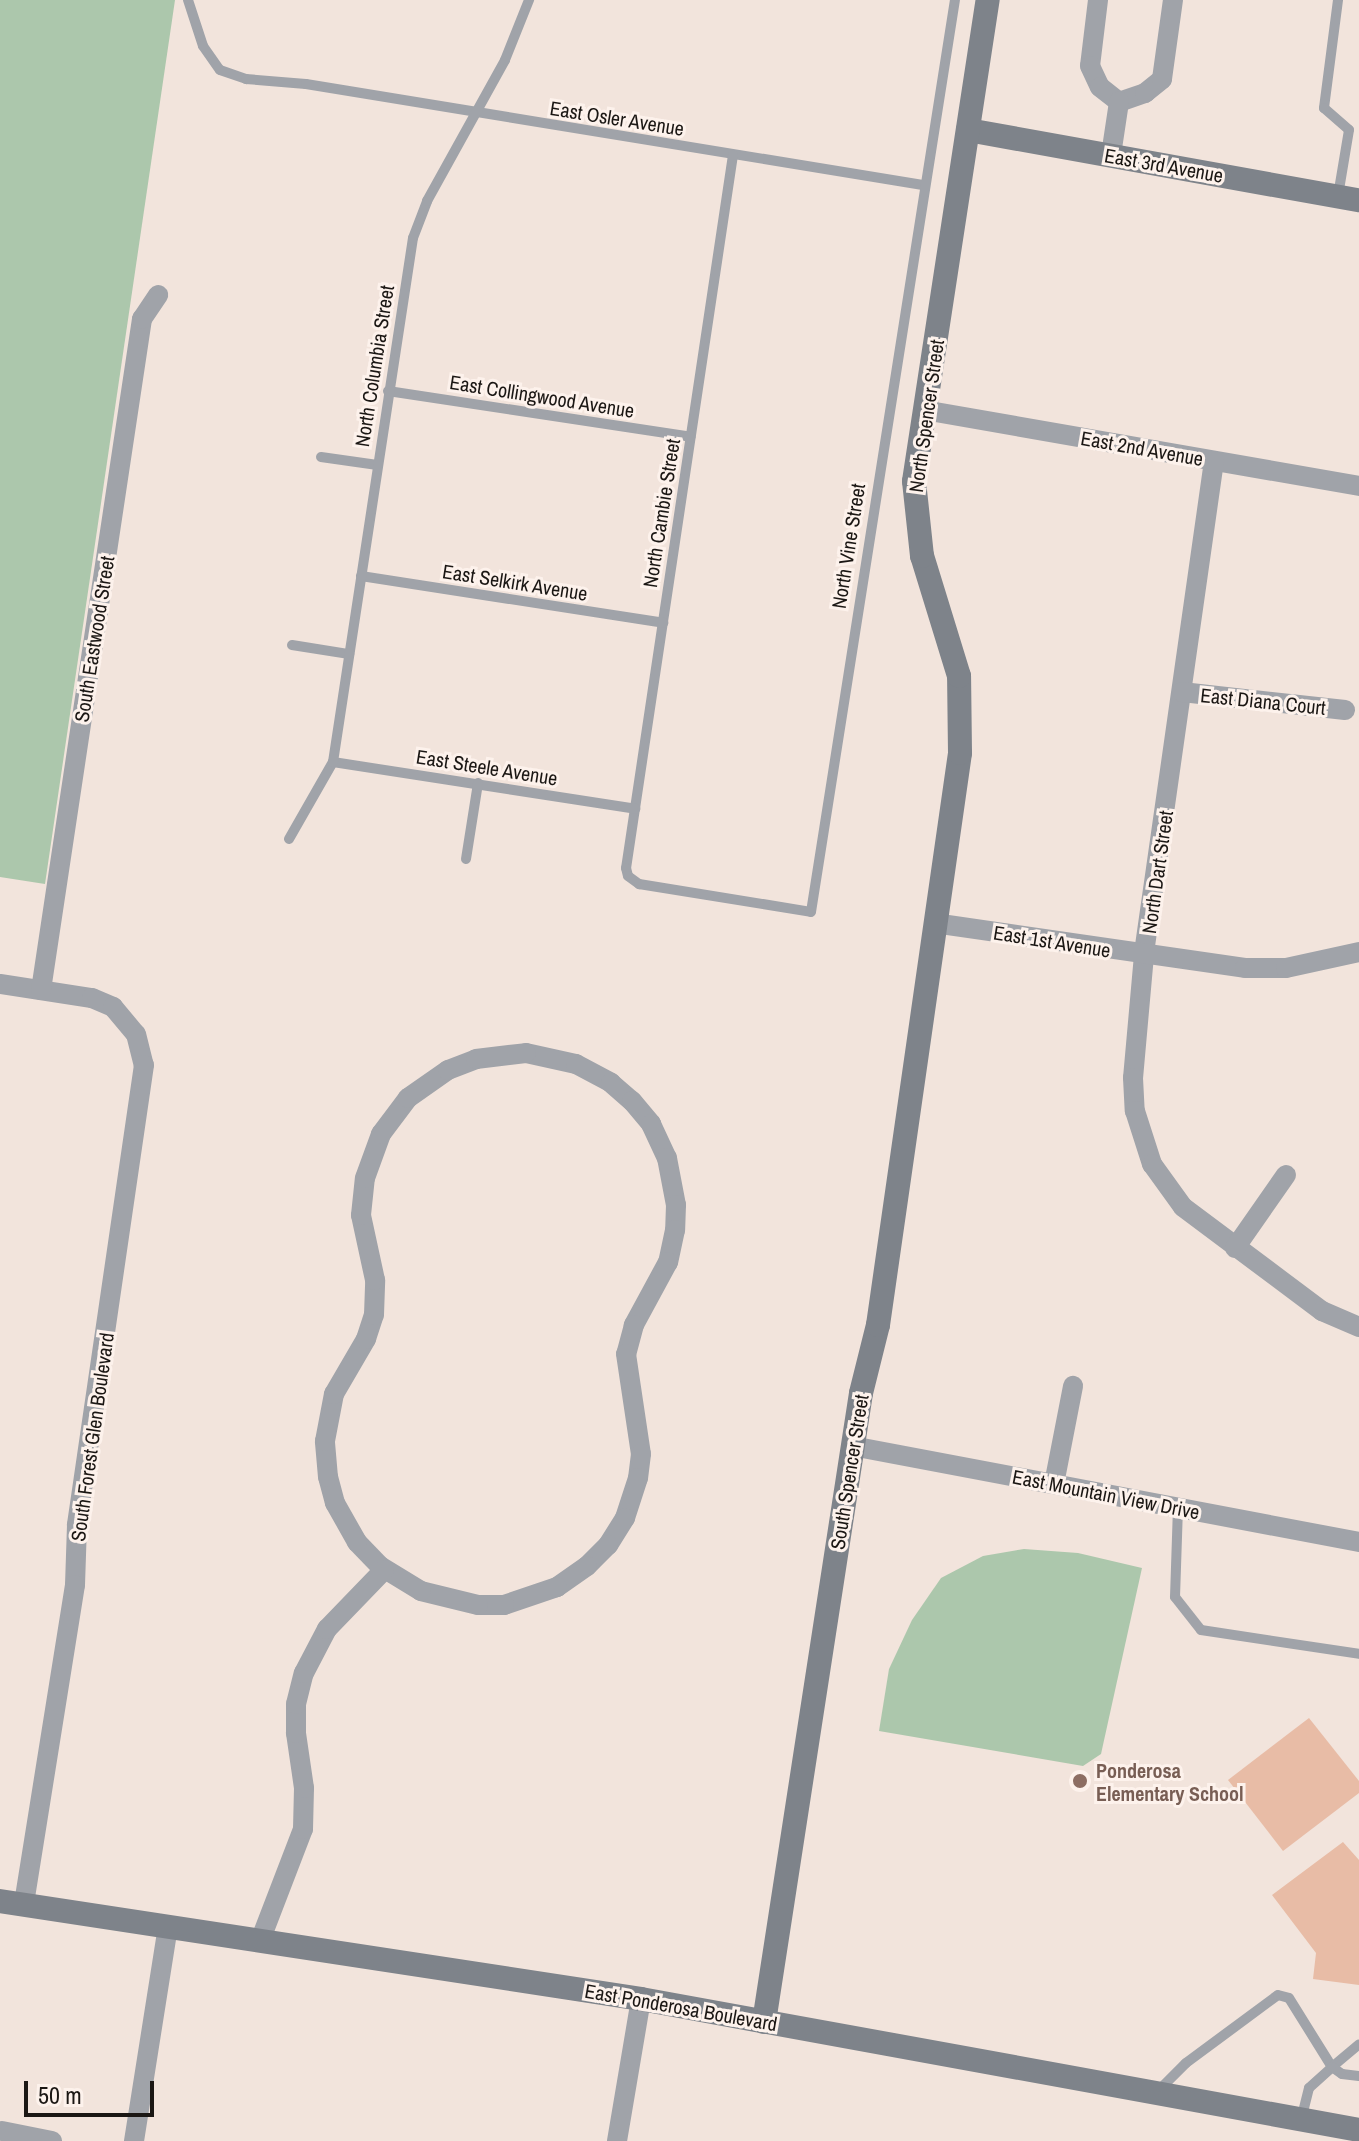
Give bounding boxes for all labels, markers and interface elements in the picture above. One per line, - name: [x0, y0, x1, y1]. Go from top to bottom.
- street label: East Osler Avenue: [548, 95, 686, 141]
- street label: East 3rd Avenue: [1102, 143, 1226, 187]
- street label: North Columbia Street: [349, 284, 399, 448]
- street label: North Spencer Street: [903, 338, 949, 494]
- street label: East Collingwood Avenue: [448, 369, 636, 423]
- street label: East 2nd Avenue: [1079, 425, 1205, 471]
- street label: North Cambie Street: [637, 437, 685, 589]
- street label: North Vine Street: [826, 482, 870, 610]
- street label: South Eastwood Street: [69, 554, 119, 724]
- street label: East Selkirk Avenue: [440, 559, 590, 605]
- street label: East Diana Court: [1199, 682, 1327, 720]
- street label: East Steele Avenue: [414, 744, 560, 790]
- street label: North Dart Street: [1136, 809, 1178, 935]
- street label: East 1st Avenue: [991, 920, 1113, 962]
- street label: South Forest Glen Boulevard: [65, 1331, 119, 1543]
- street label: South Spencer Street: [825, 1393, 873, 1551]
- street label: East Mountain View Drive: [1010, 1464, 1202, 1524]
- place label: Ponderosa Elementary School: [1096, 1758, 1244, 1805]
- marker: Ponderosa Elementary School: [1071, 1772, 1089, 1790]
- street label: East Ponderosa Boulevard: [583, 1978, 779, 2036]
- scale bar: [28, 2065, 158, 2115]
- text: 50 m: [38, 2079, 82, 2111]

